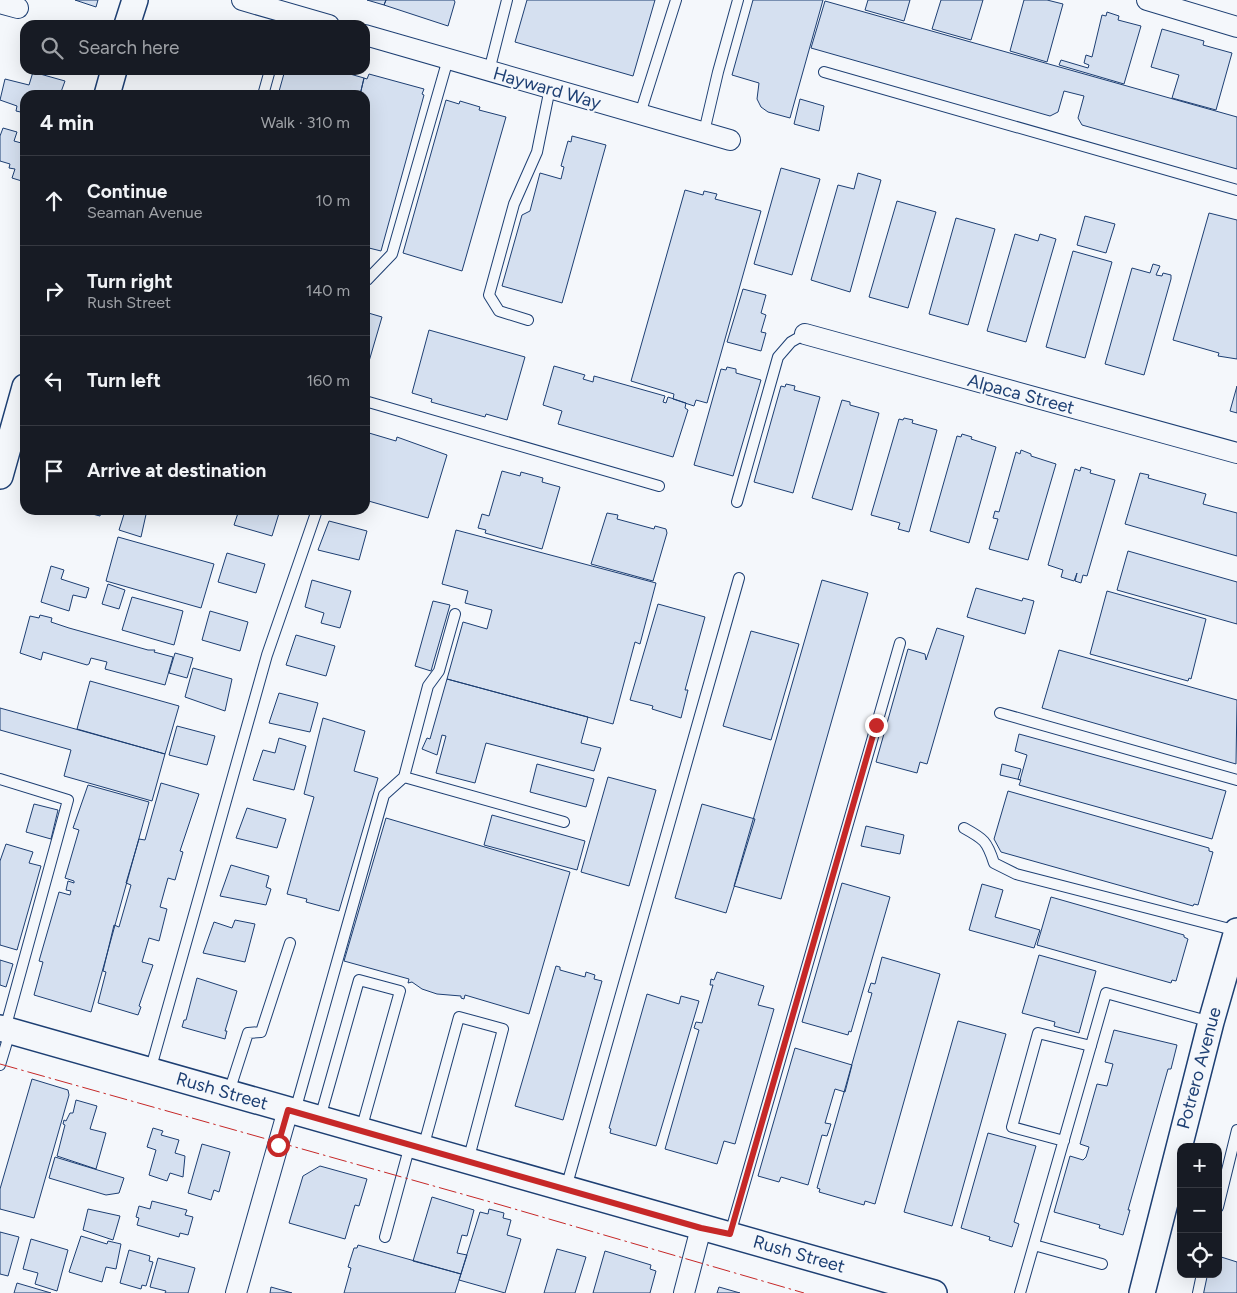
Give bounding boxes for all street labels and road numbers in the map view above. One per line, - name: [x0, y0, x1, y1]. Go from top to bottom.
- street label: Hayward Way: [490, 62, 604, 114]
- street label: Alpaca Street: [965, 369, 1077, 419]
- street label: Potrero Avenue: [1172, 1005, 1226, 1131]
- street label: Rush Street: [174, 1067, 271, 1115]
- street label: Rush Street: [751, 1230, 848, 1278]

